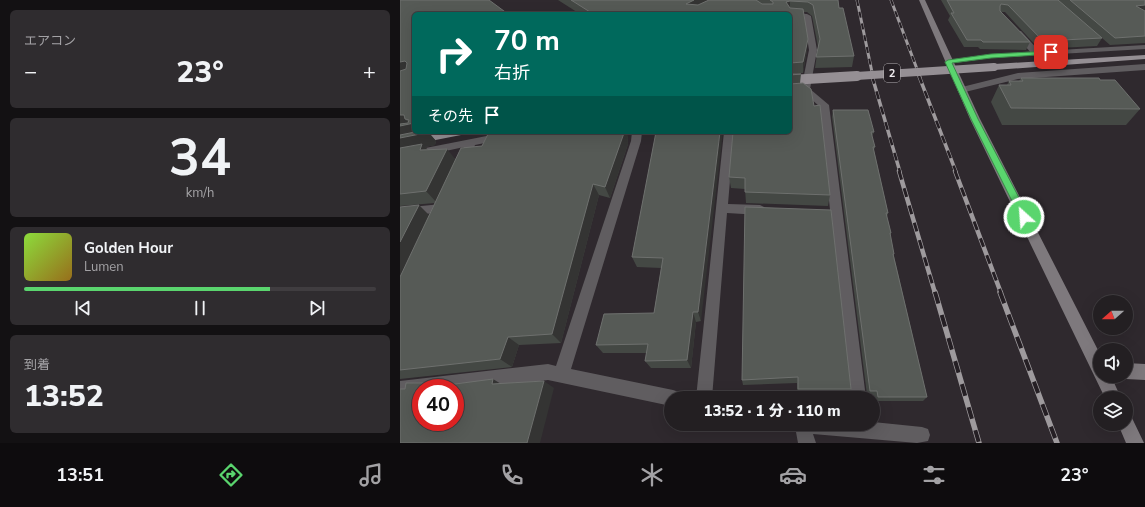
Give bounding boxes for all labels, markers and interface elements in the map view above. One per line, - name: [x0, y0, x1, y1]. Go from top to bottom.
- text: 70 m: [494, 22, 560, 60]
- icon: right: [428, 28, 480, 80]
- text: エアコン: [24, 32, 76, 50]
- pin: [1034, 35, 1068, 69]
- icon: arrive: [1040, 41, 1062, 63]
- text: 23°: [176, 52, 224, 93]
- text: −: [24, 57, 37, 87]
- text: +: [363, 57, 376, 87]
- text: 右折: [494, 61, 530, 85]
- road number: 2: [884, 64, 900, 82]
- icon: arrive: [481, 104, 503, 126]
- text: その先: [428, 106, 473, 126]
- text: 34: [169, 122, 231, 193]
- text: km/h: [186, 184, 214, 202]
- position arrow: [1003, 196, 1045, 238]
- text: Golden Hour: [84, 238, 173, 258]
- text: Lumen: [84, 258, 124, 276]
- north arrow: [1093, 295, 1133, 335]
- map controls: [1093, 295, 1133, 431]
- icon: previous: [72, 297, 94, 319]
- icon: pause: [189, 297, 211, 319]
- icon: next: [306, 297, 328, 319]
- button: sound: [1093, 343, 1133, 383]
- text: 到着: [24, 356, 50, 374]
- text: 13:52: [24, 376, 104, 417]
- speed limit sign: 40: [412, 379, 464, 431]
- button: layers: [1093, 391, 1133, 431]
- text: 13:52 · 1 分 · 110 m: [703, 401, 841, 421]
- icon: directions: [217, 461, 245, 489]
- icon: music: [357, 461, 385, 489]
- icon: phone: [498, 461, 526, 489]
- icon: climate: [638, 461, 666, 489]
- icon: car: [779, 461, 807, 489]
- icon: filters: [920, 461, 948, 489]
- text: 13:51: [56, 463, 104, 487]
- text: 23°: [1060, 463, 1089, 487]

